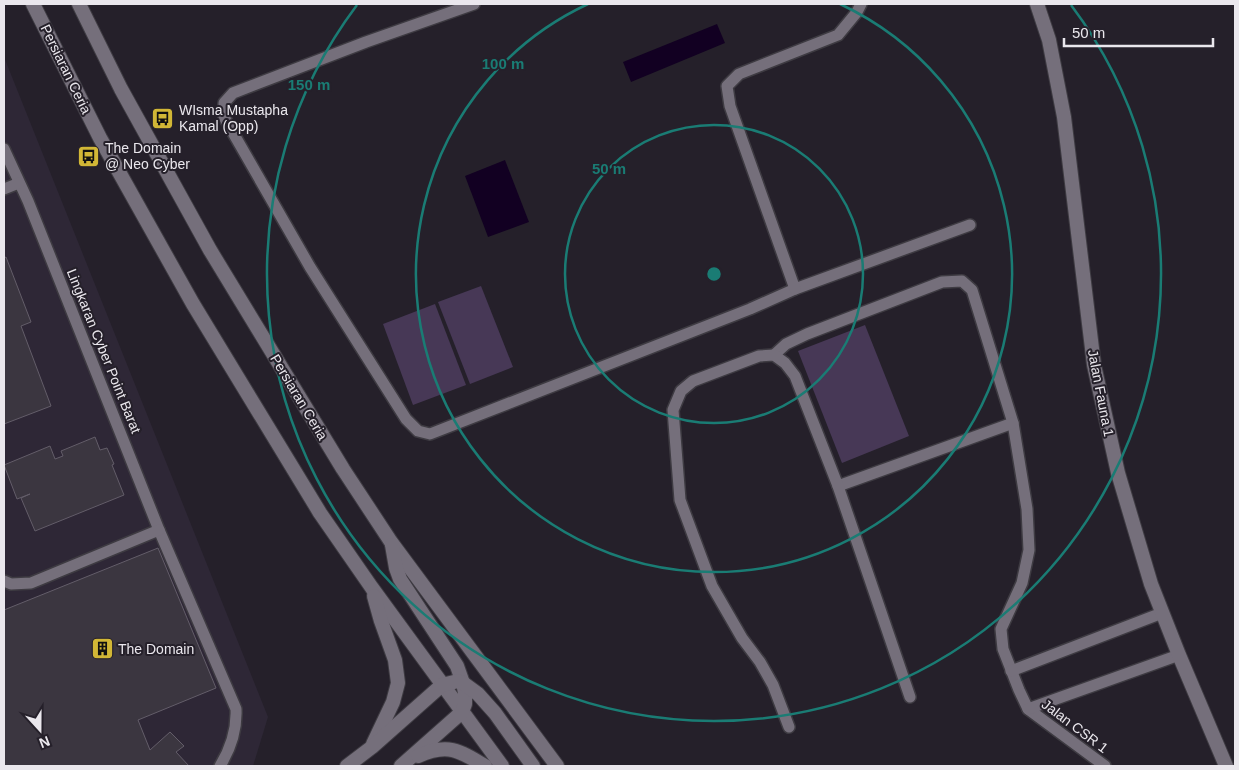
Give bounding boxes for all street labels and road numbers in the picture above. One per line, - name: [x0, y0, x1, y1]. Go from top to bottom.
- street label: Persiaran Ceria: [37, 22, 95, 116]
- street label: Lingkaran Cyber Point Barat: [64, 266, 144, 436]
- street label: Jalan Fauna 1: [1085, 348, 1117, 438]
- street label: Persiaran Ceria: [267, 351, 331, 443]
- street label: Jalan CSR 1: [1039, 696, 1111, 756]

